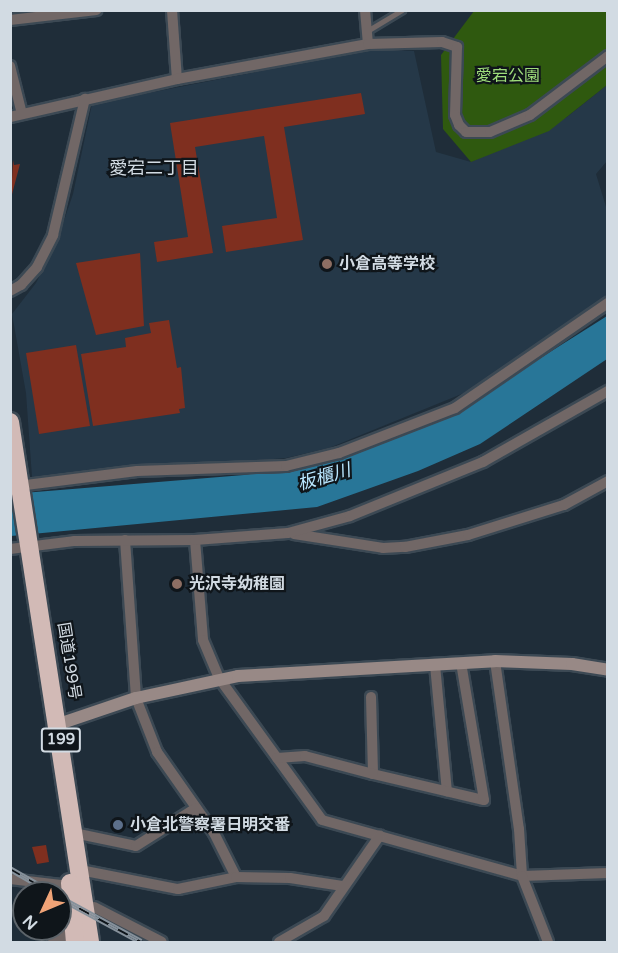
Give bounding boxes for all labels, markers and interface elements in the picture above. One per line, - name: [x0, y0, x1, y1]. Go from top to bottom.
- park label: 愛宕公園: [476, 66, 540, 86]
- district label: 愛宕二丁目: [109, 157, 199, 179]
- place label: 小倉高等学校: [339, 254, 435, 274]
- marker: 小倉高等学校: [320, 257, 334, 271]
- water label: 板櫃川: [295, 459, 353, 495]
- place label: 光沢寺幼稚園: [189, 574, 285, 594]
- marker: 光沢寺幼稚園: [170, 577, 184, 591]
- street label: 国道199号: [53, 621, 85, 701]
- road number: 199: [40, 728, 82, 752]
- place label: 小倉北警察署日明交番: [130, 815, 290, 835]
- marker: 小倉北警察署日明交番: [111, 818, 125, 832]
- north arrow: [12, 881, 72, 941]
- text: N: [19, 911, 42, 934]

